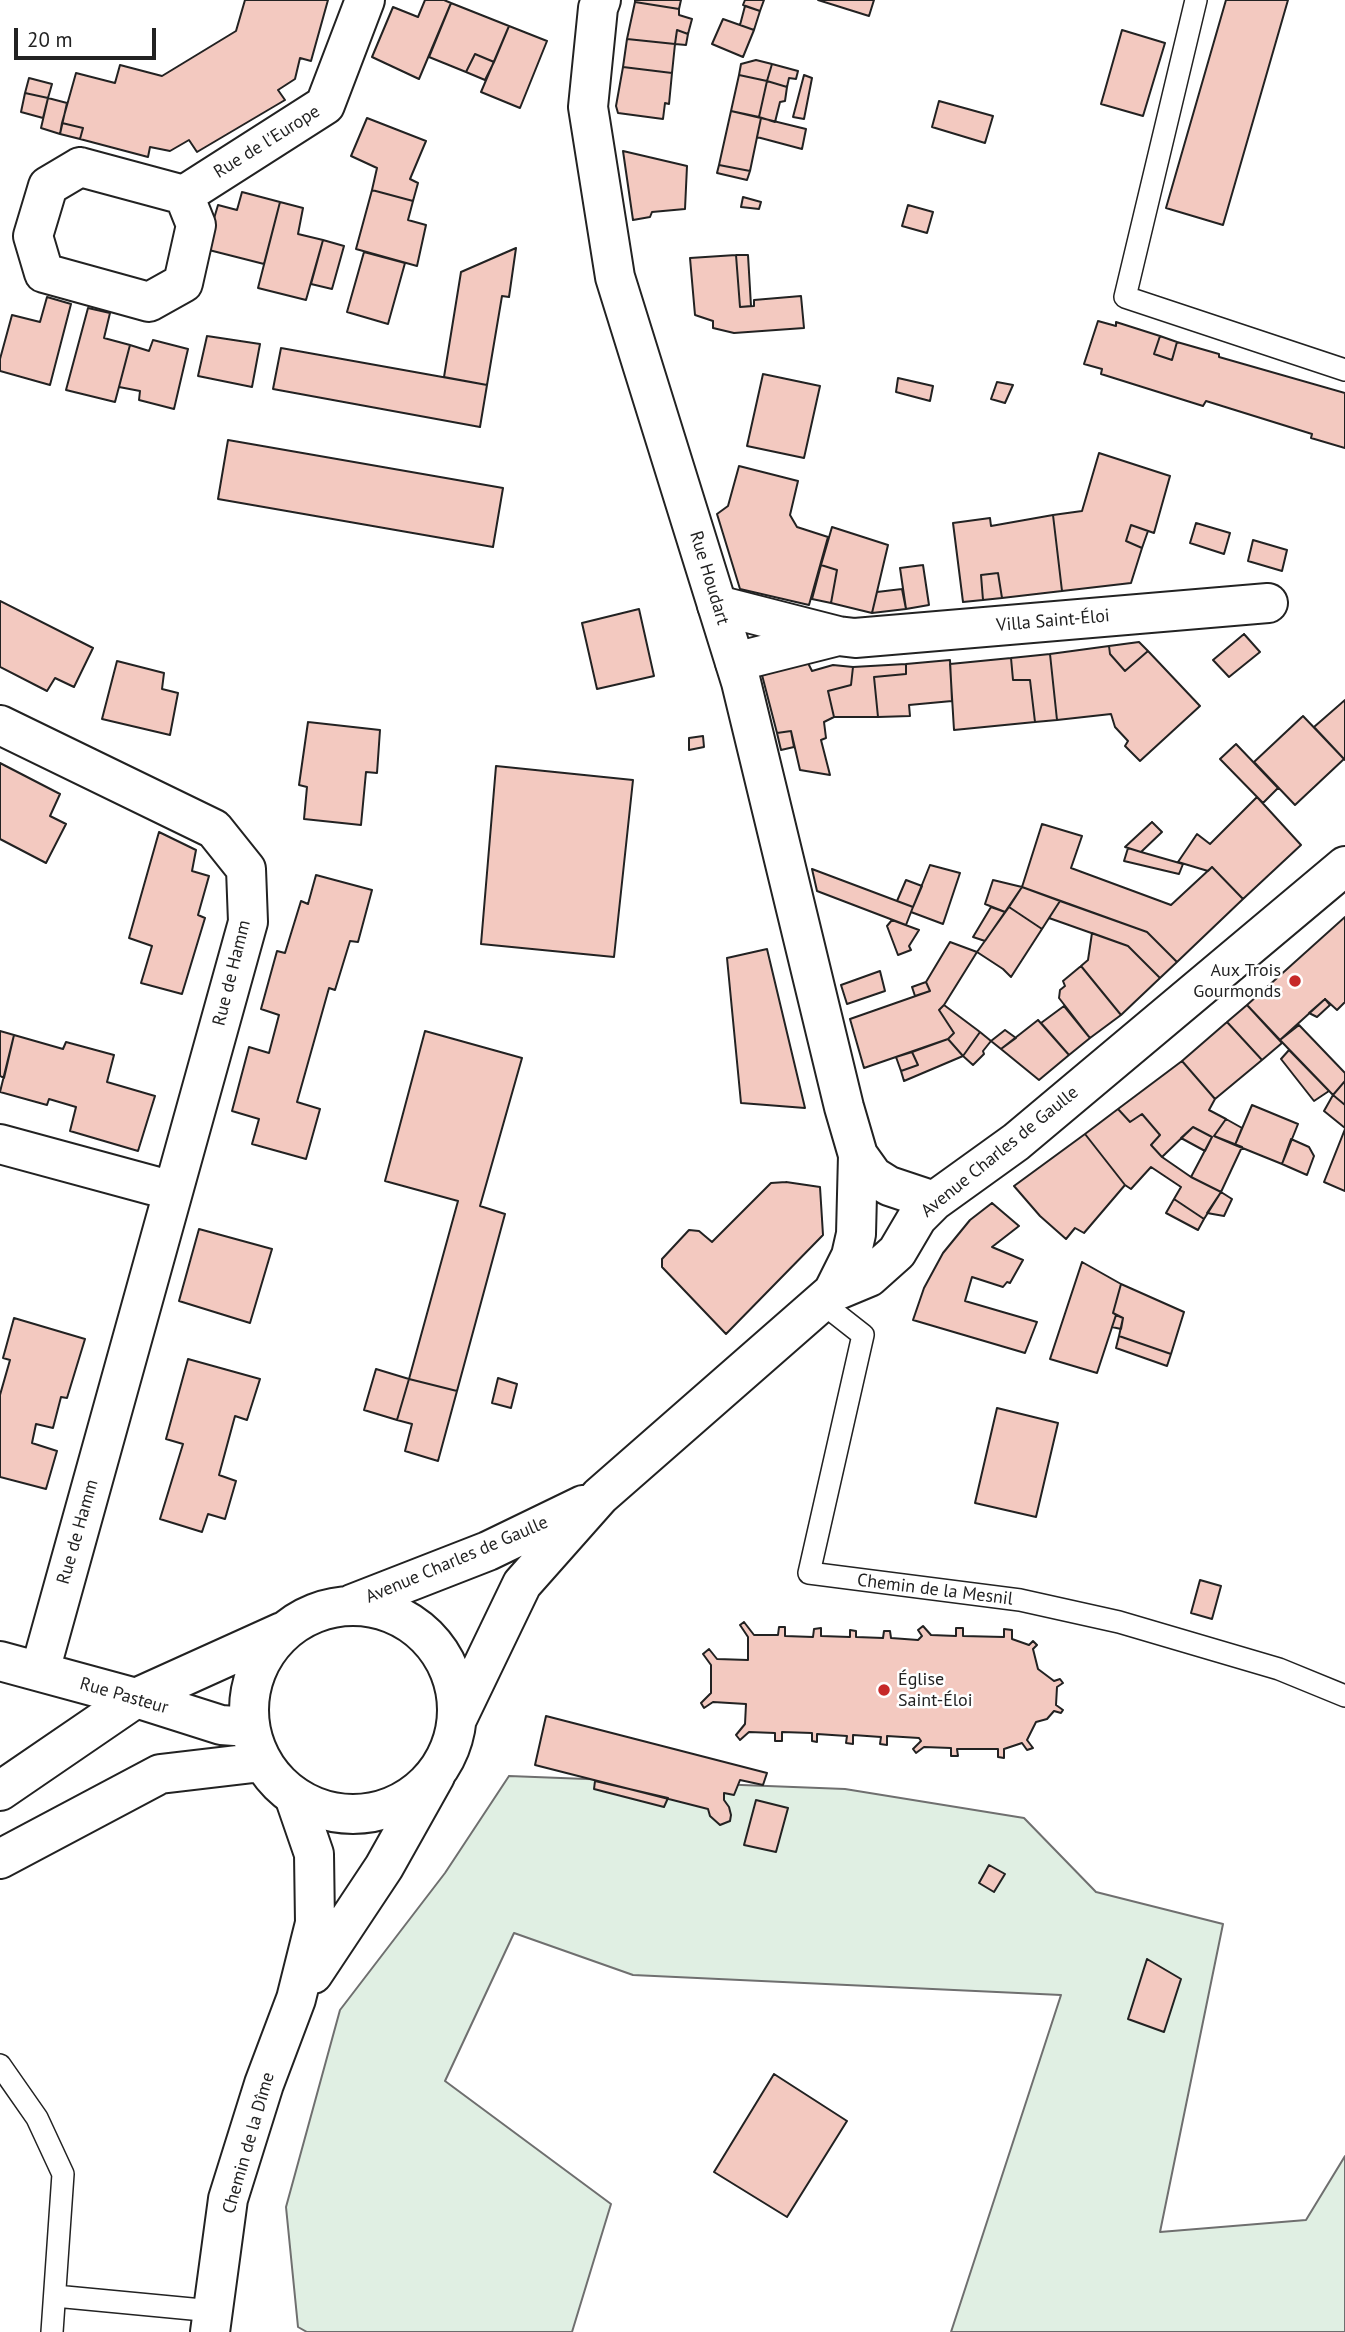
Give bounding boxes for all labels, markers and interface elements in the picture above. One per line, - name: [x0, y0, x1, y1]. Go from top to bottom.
- scale bar: [18, 14, 159, 58]
- text: 20 m: [27, 26, 73, 53]
- street label: Rue de l'Europe: [210, 101, 324, 183]
- street label: Rue Houdart: [684, 528, 734, 628]
- street label: Villa Saint-Éloi: [995, 605, 1111, 637]
- street label: Rue de Hamm: [208, 918, 256, 1028]
- place label: Aux Trois Gourmonds: [1193, 960, 1281, 1002]
- marker: Aux Trois Gourmonds: [1287, 973, 1303, 989]
- street label: Avenue Charles de Gaulle: [917, 1082, 1083, 1222]
- street label: Rue de Hamm: [53, 1477, 103, 1587]
- street label: Avenue Charles de Gaulle: [363, 1512, 551, 1608]
- street label: Chemin de la Mesnil: [856, 1570, 1014, 1610]
- place label: Église Saint-Éloi: [898, 1669, 973, 1712]
- street label: Rue Pasteur: [77, 1673, 171, 1719]
- marker: Église Saint-Éloi: [876, 1682, 892, 1698]
- street label: Chemin de la Dîme: [218, 2070, 280, 2216]

